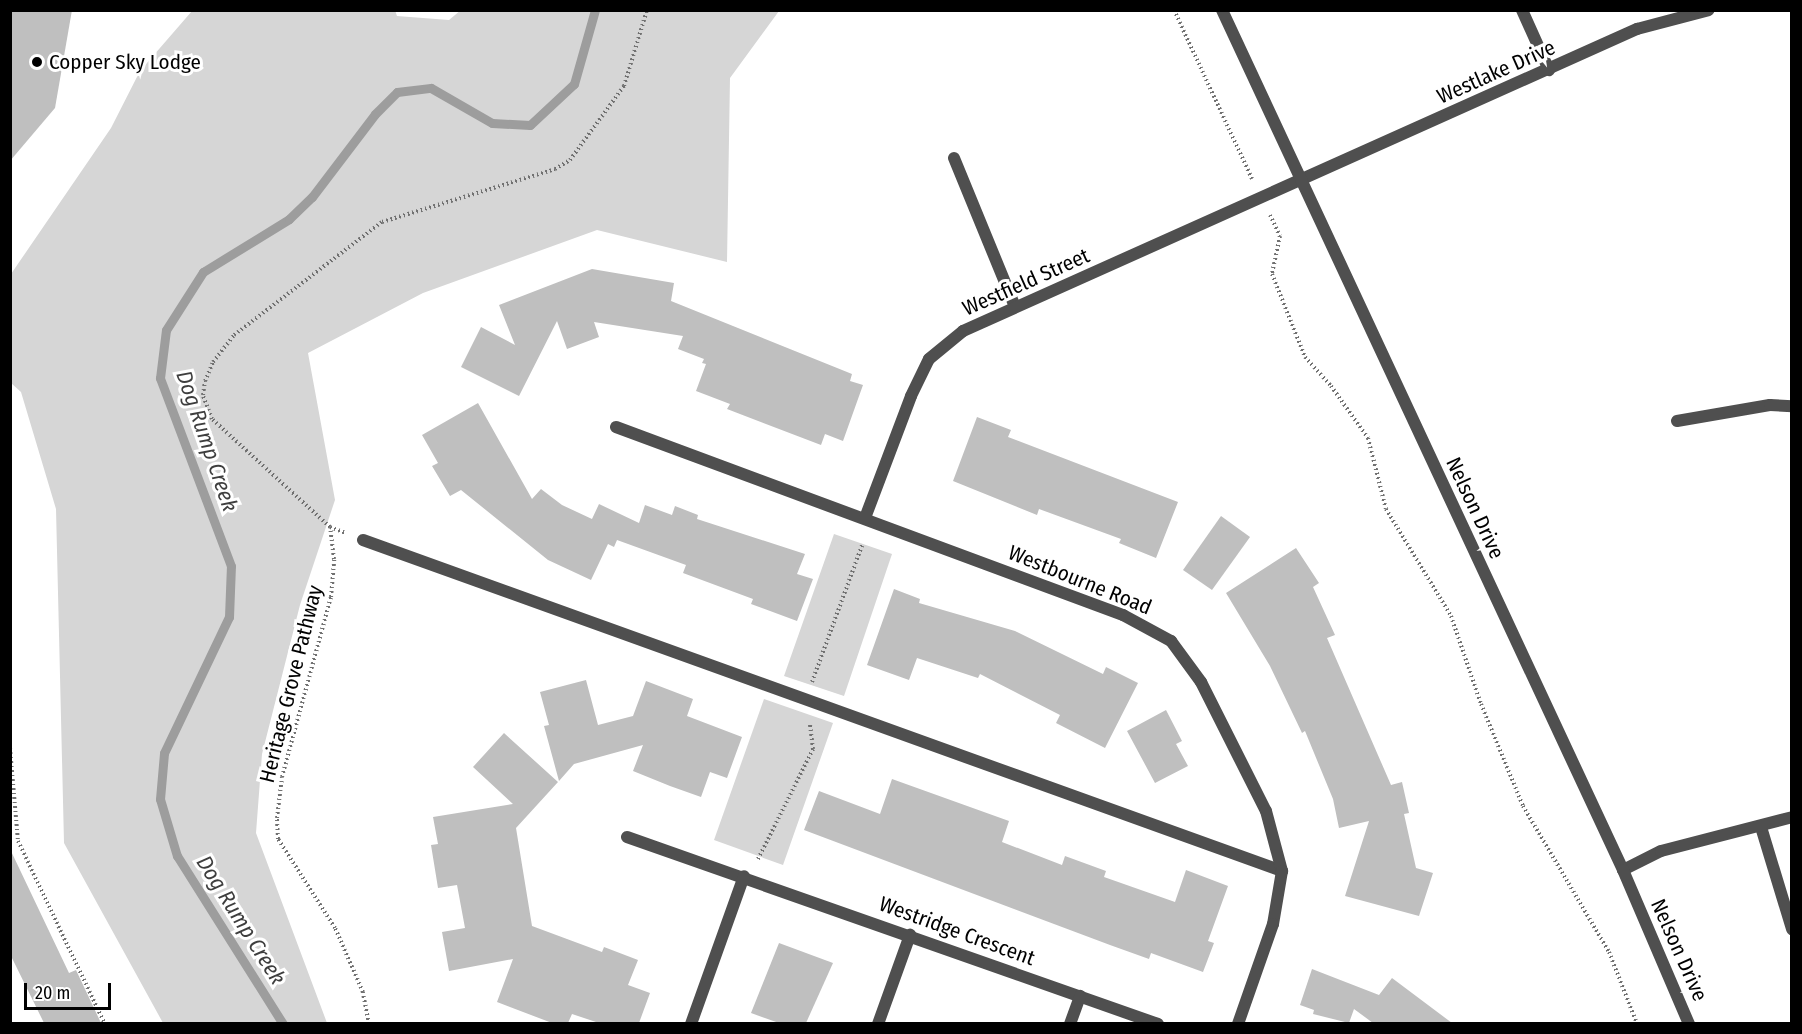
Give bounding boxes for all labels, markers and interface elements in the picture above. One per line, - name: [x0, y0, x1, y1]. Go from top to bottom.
- street label: Westlake Drive: [1433, 35, 1559, 109]
- place label: Copper Sky Lodge: [49, 49, 201, 75]
- marker: Copper Sky Lodge: [30, 55, 44, 69]
- street label: Westfield Street: [959, 243, 1093, 321]
- water label: Dog Rump Creek: [171, 367, 243, 515]
- street label: Nelson Drive: [1441, 453, 1509, 563]
- street label: Westbourne Road: [1005, 540, 1155, 620]
- street label: Heritage Grove Pathway: [254, 583, 328, 785]
- water label: Dog Rump Creek: [191, 851, 291, 989]
- street label: Westridge Crescent: [876, 891, 1038, 971]
- street label: Nelson Drive: [1645, 895, 1713, 1005]
- scale bar: [27, 971, 114, 1009]
- text: 20 m: [35, 982, 70, 1004]

